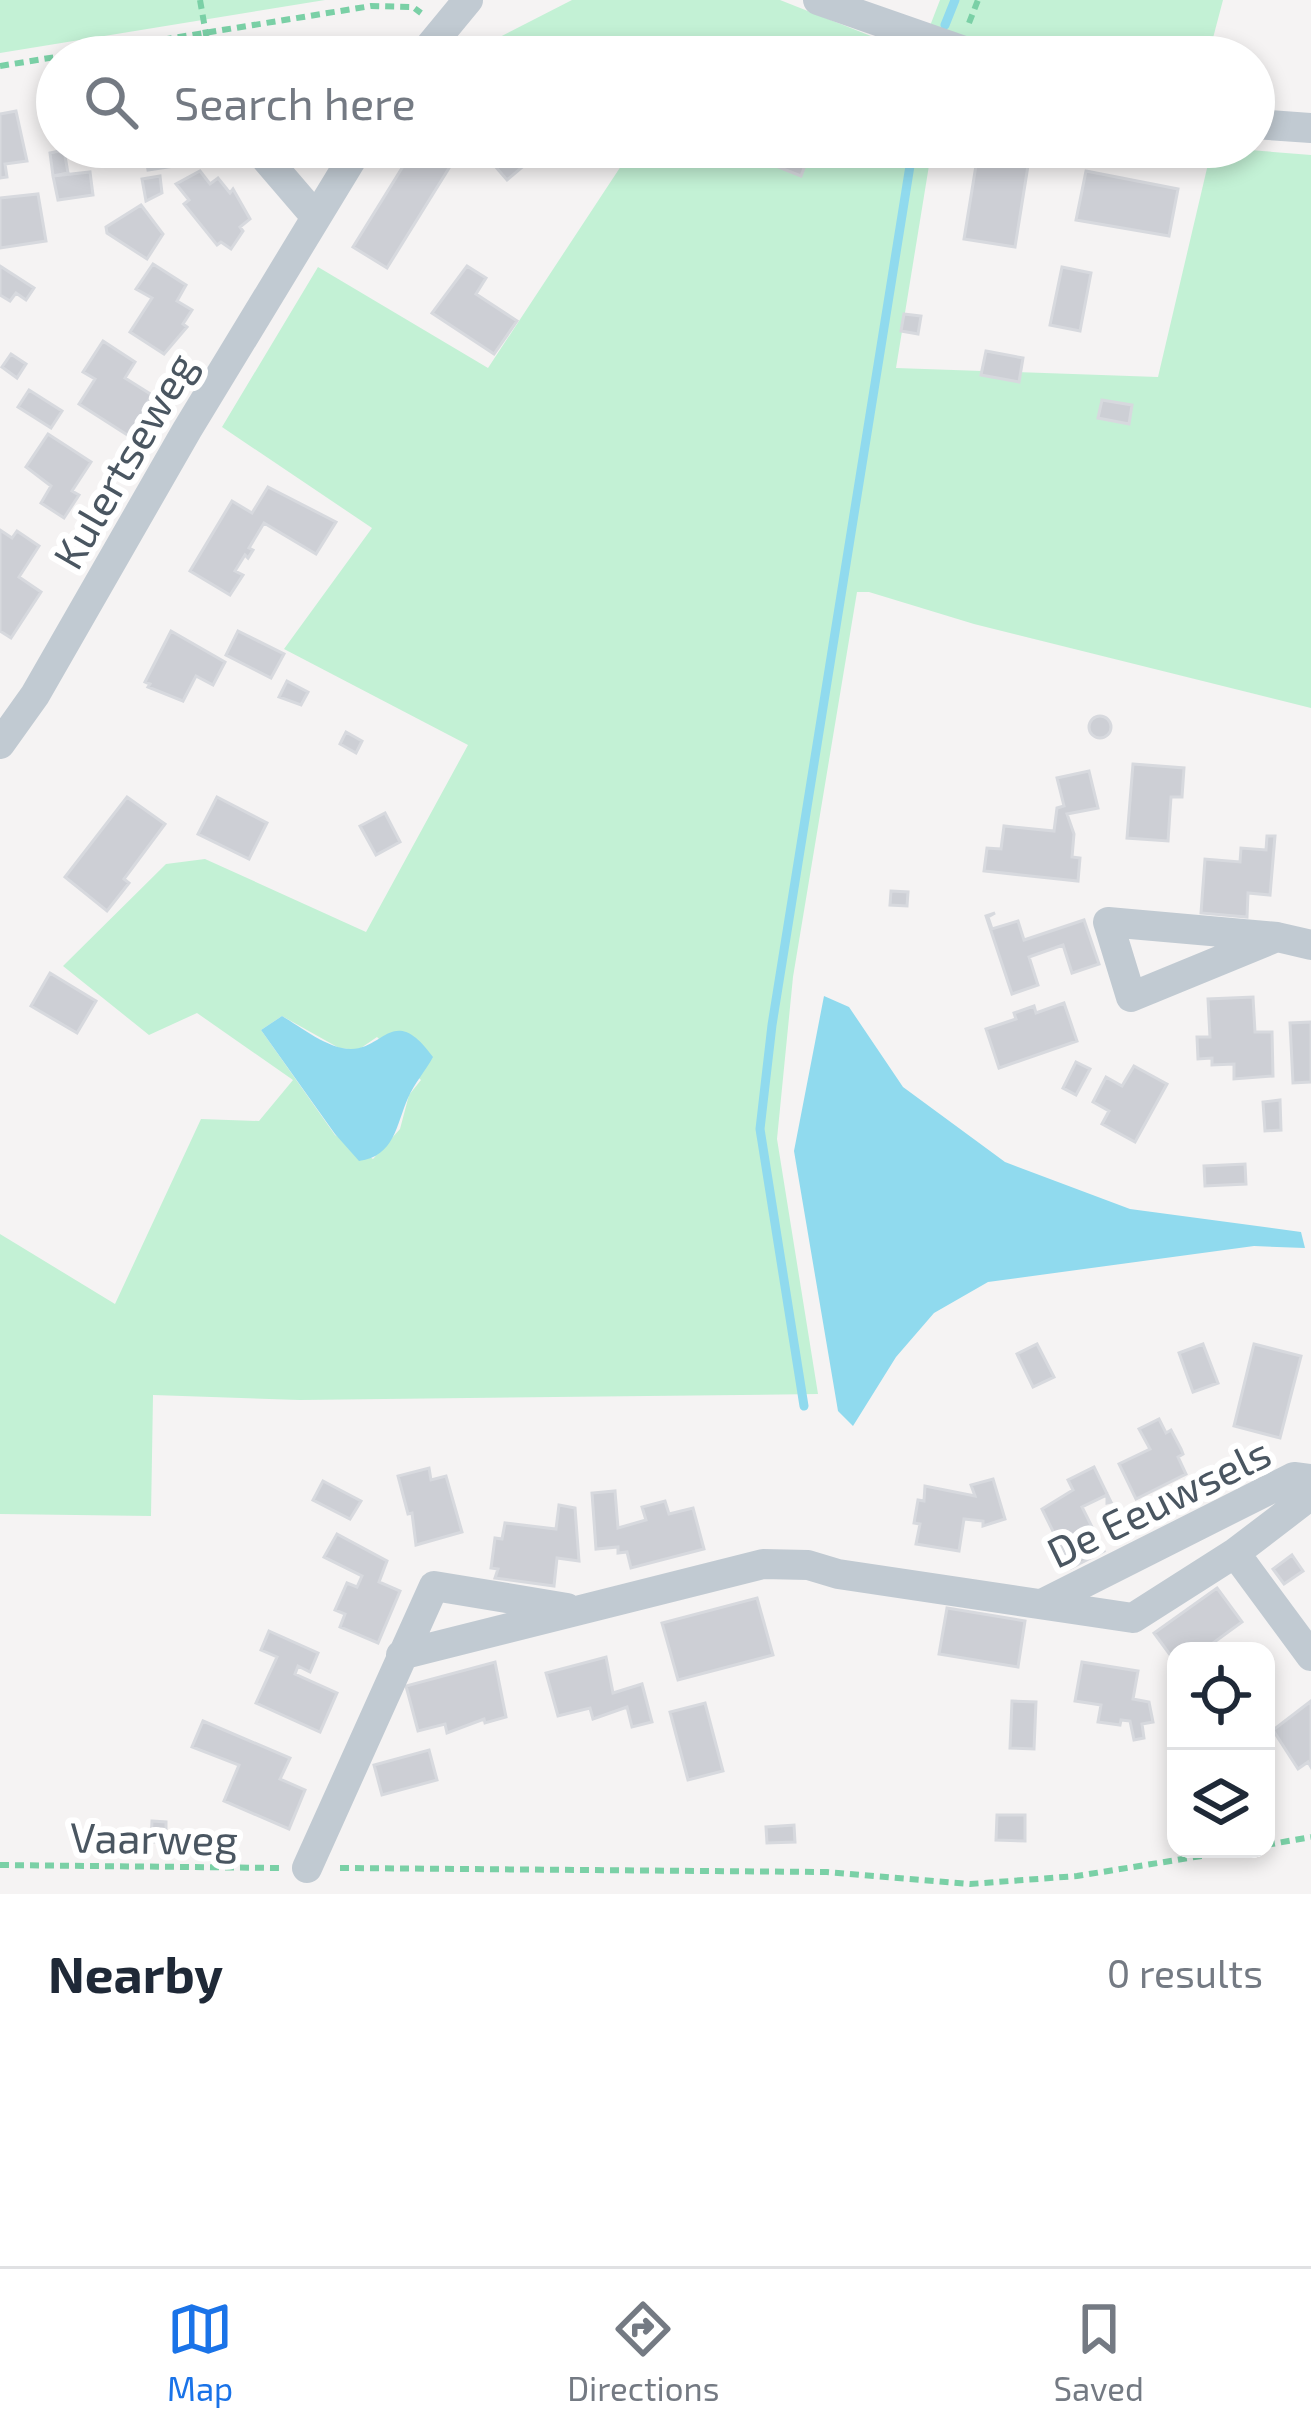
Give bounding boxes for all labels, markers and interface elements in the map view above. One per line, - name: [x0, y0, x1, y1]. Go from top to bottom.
- search box: [36, 36, 1275, 168]
- icon: search: [78, 69, 144, 135]
- text: Search here: [174, 75, 416, 129]
- street label: Kulertseweg: [41, 343, 205, 577]
- street label: De Eeuwsels: [1038, 1425, 1278, 1577]
- map controls: [1167, 1642, 1275, 1858]
- button: locate: [1167, 1642, 1275, 1750]
- button: layers: [1167, 1750, 1275, 1858]
- street label: Vaarweg: [70, 1811, 238, 1863]
- text: Nearby: [48, 1942, 223, 2003]
- text: 0 results: [1107, 1949, 1263, 1996]
- tab: Map: [167, 2296, 233, 2408]
- tab: Directions: [567, 2296, 719, 2408]
- tab: Saved: [1053, 2296, 1144, 2408]

